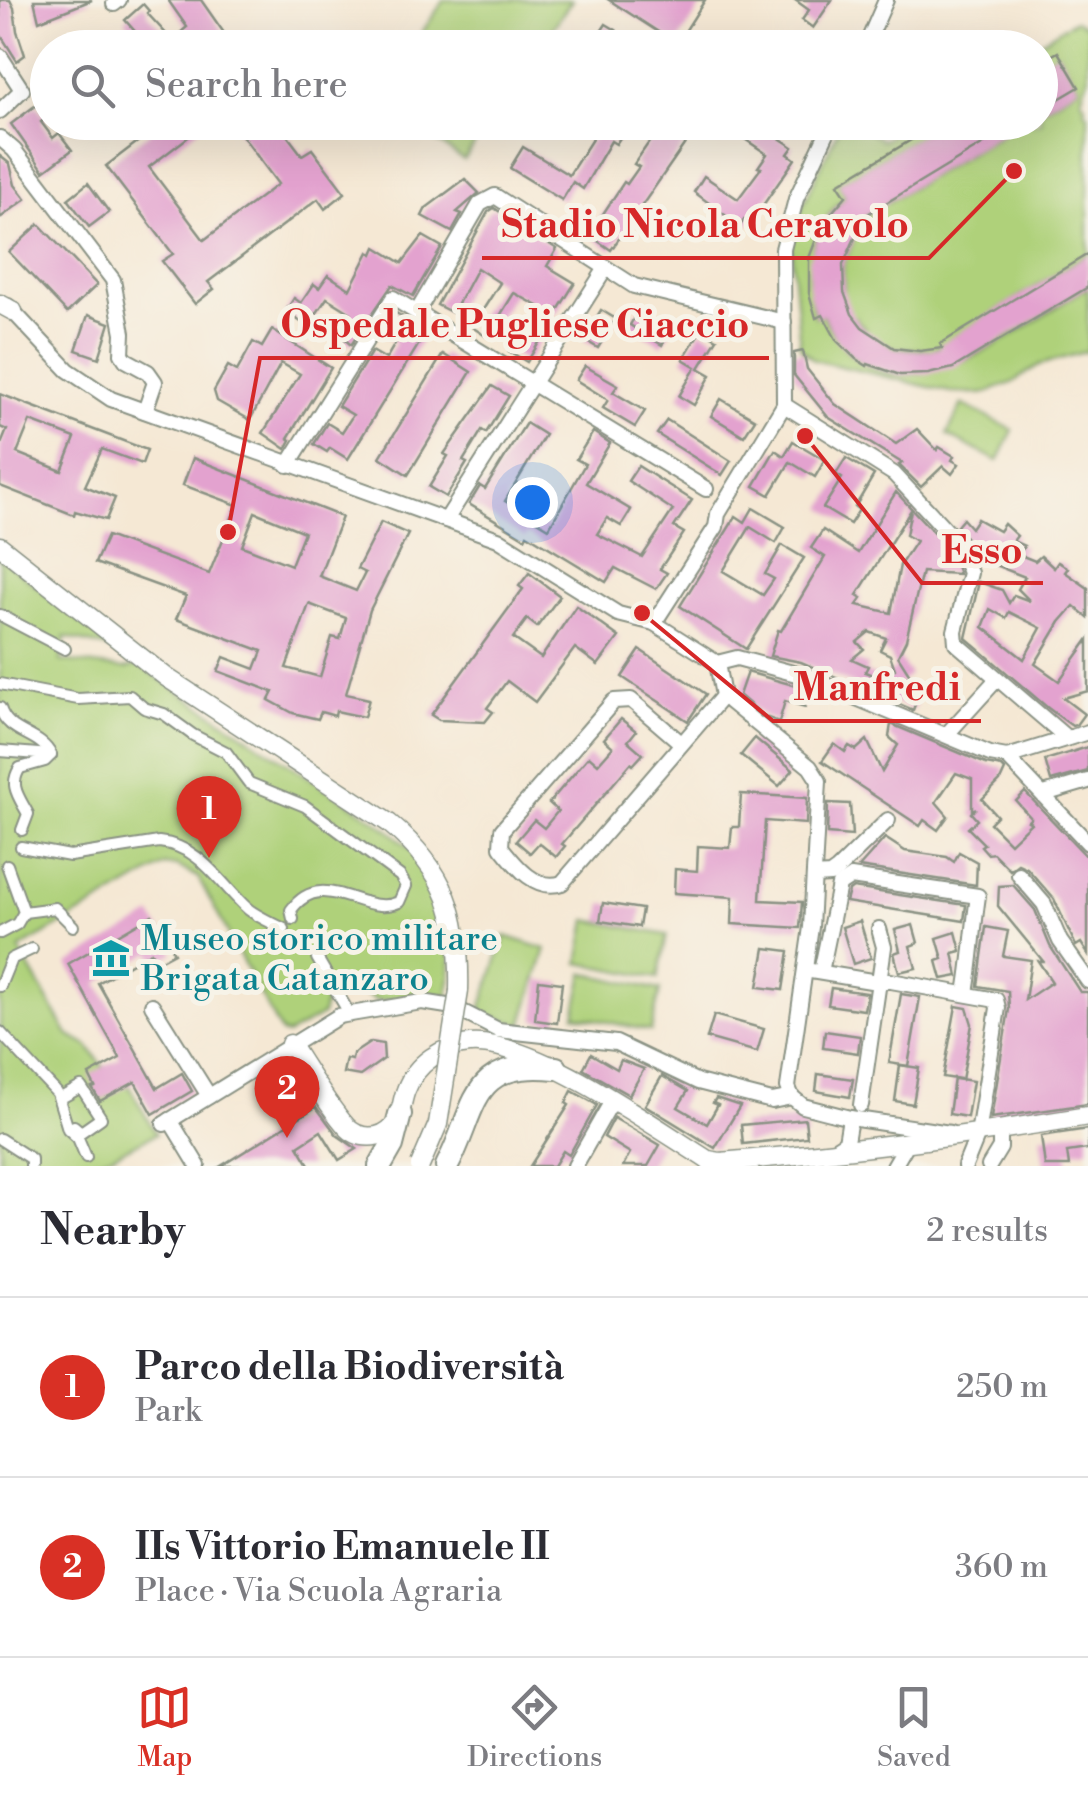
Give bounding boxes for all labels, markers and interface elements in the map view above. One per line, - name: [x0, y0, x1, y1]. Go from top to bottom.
- search box: [30, 30, 1058, 140]
- icon: search: [65, 58, 120, 113]
- text: Search here: [145, 62, 348, 109]
- callout: Stadio Nicola Ceravolo: [482, 190, 929, 258]
- text: Stadio Nicola Ceravolo: [501, 202, 909, 249]
- callout: Ospedale Pugliese Ciaccio: [260, 290, 769, 358]
- text: Ospedale Pugliese Ciaccio: [281, 302, 750, 349]
- your location: [507, 477, 558, 528]
- callout: Esso: [922, 515, 1043, 583]
- text: Esso: [941, 528, 1023, 575]
- callout: Manfredi: [773, 653, 981, 721]
- text: Manfredi: [793, 665, 961, 712]
- pin: 1: [176, 776, 242, 858]
- place label: Museo storico militare Brigata Catanzaro: [140, 918, 498, 1001]
- museum icon: Museo storico militare Brigata Catanzaro: [90, 937, 132, 979]
- pin: 2: [254, 1056, 320, 1138]
- text: Nearby: [40, 1205, 185, 1258]
- text: 2 results: [926, 1211, 1048, 1251]
- text: Parco della Biodiversità: [135, 1344, 564, 1391]
- text: 1: [65, 1367, 80, 1407]
- text: 250 m: [956, 1367, 1048, 1407]
- text: Park: [135, 1391, 202, 1431]
- text: IIs Vittorio Emanuele II: [135, 1524, 550, 1571]
- text: 2: [62, 1547, 83, 1587]
- text: 360 m: [955, 1547, 1048, 1587]
- text: Place · Via Scuola Agraria: [135, 1571, 502, 1611]
- tab: Map: [137, 1680, 192, 1775]
- tab: Directions: [467, 1680, 602, 1775]
- tab: Saved: [877, 1680, 951, 1775]

